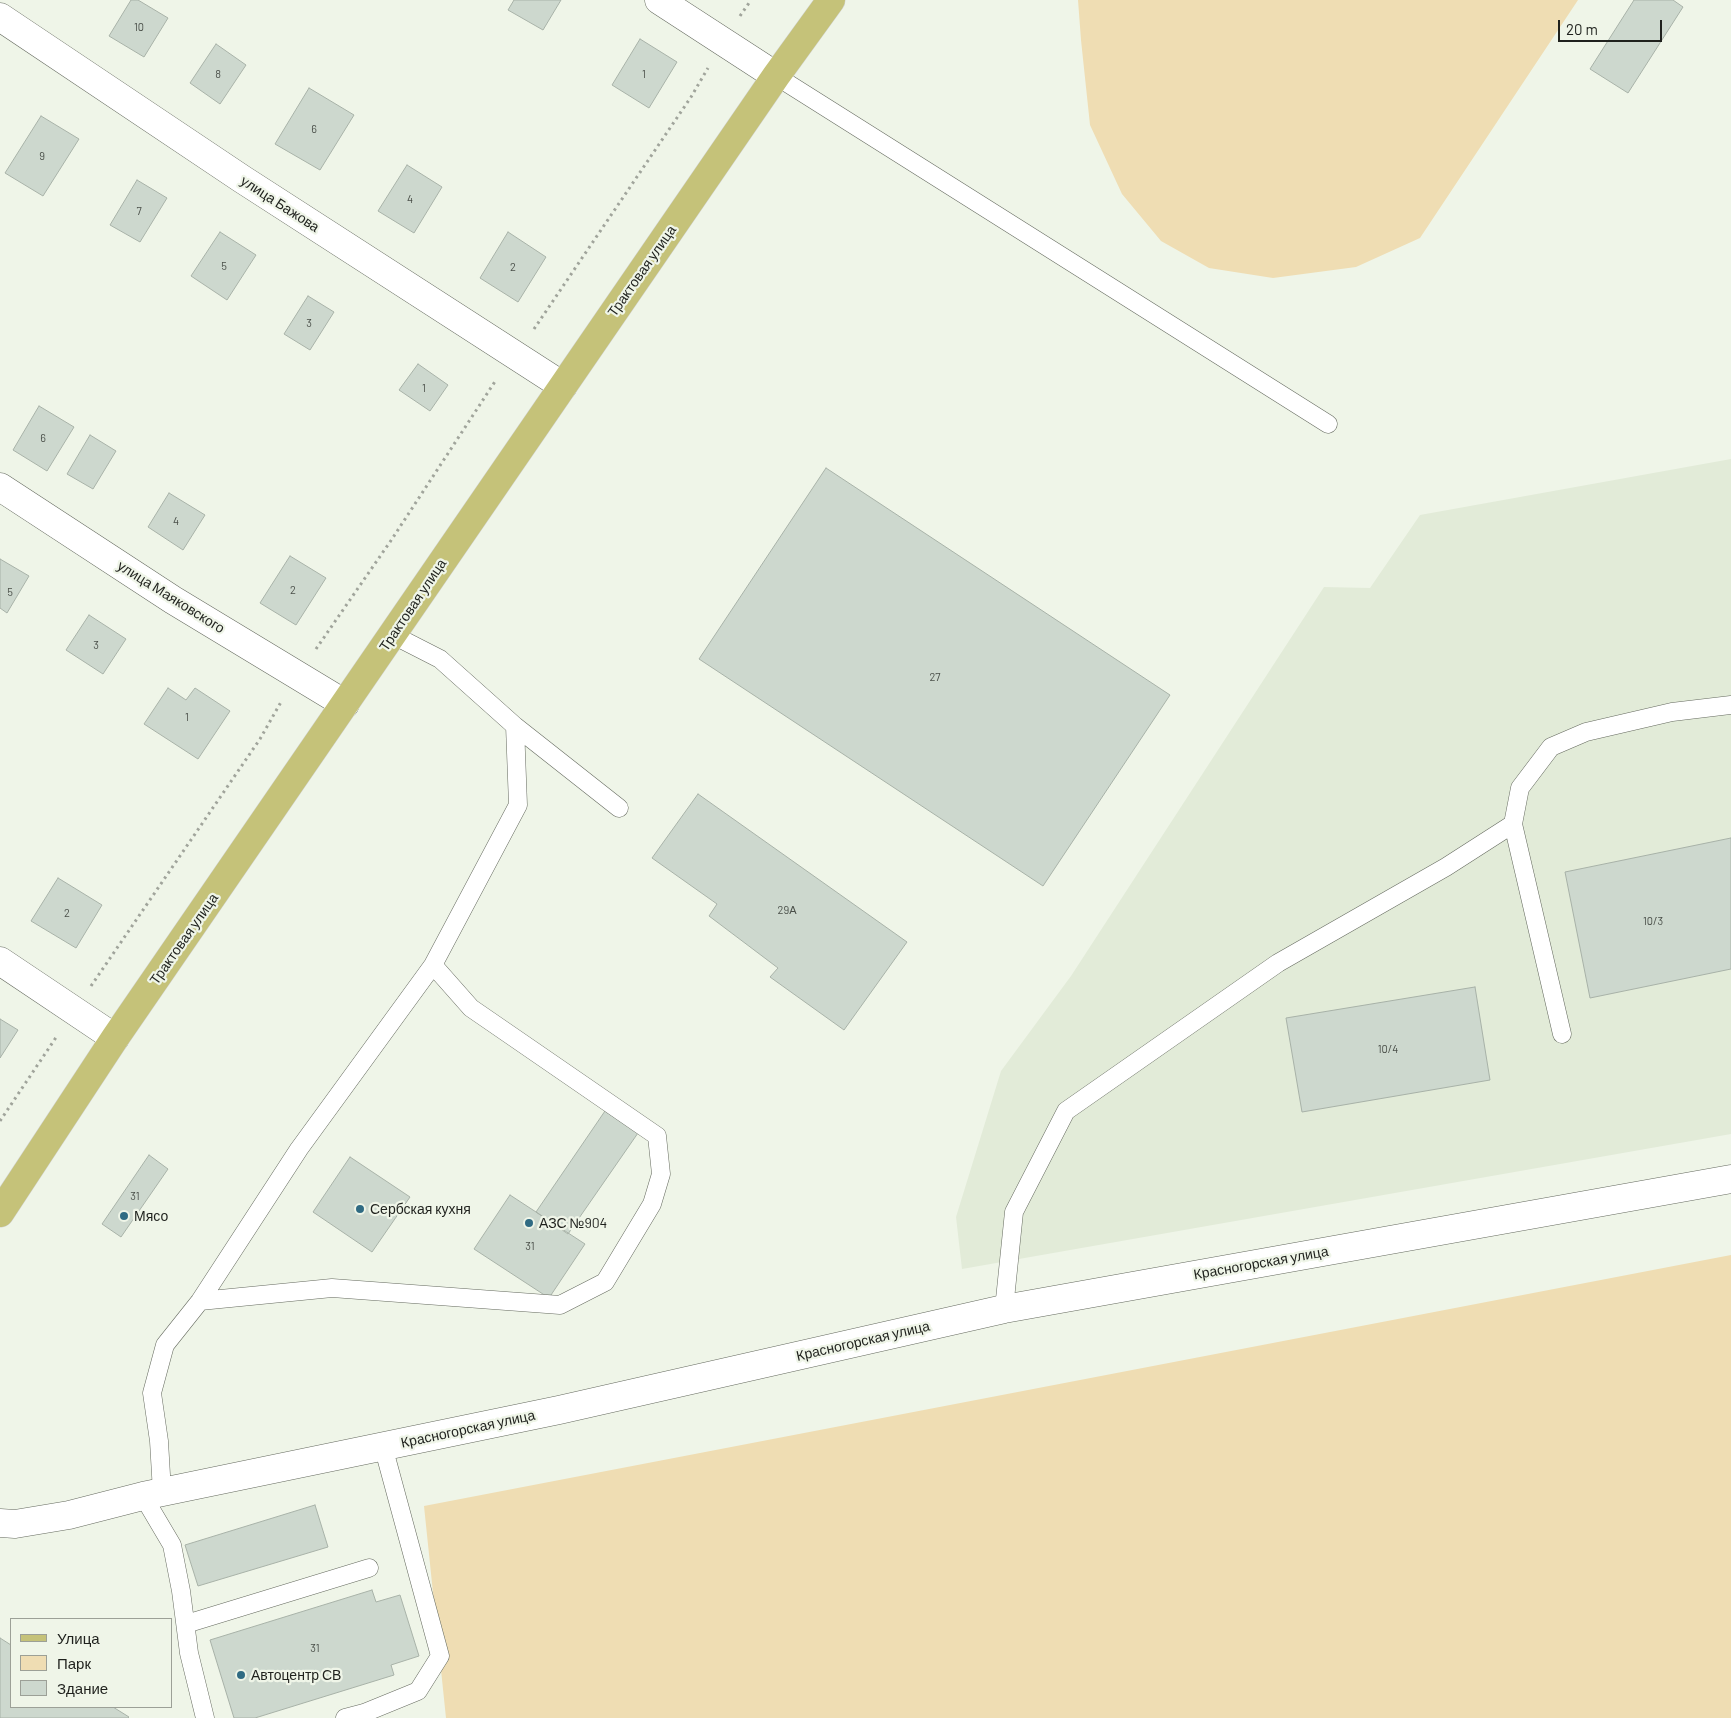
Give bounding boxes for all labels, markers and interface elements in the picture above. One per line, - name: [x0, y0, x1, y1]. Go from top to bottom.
- scale bar: [1561, 10, 1665, 42]
- house number: 10: [134, 20, 144, 34]
- text: 20 m: [1566, 20, 1598, 38]
- house number: 8: [215, 67, 221, 81]
- house number: 1: [642, 67, 646, 81]
- house number: 6: [311, 122, 317, 136]
- house number: 9: [39, 149, 45, 163]
- street label: улица Бажова: [237, 172, 323, 236]
- house number: 4: [407, 192, 413, 206]
- house number: 7: [136, 204, 142, 218]
- street label: Трактовая улица: [604, 222, 680, 320]
- house number: 5: [221, 259, 227, 273]
- house number: 2: [510, 260, 516, 274]
- house number: 3: [306, 316, 312, 330]
- house number: 1: [422, 381, 426, 395]
- house number: 6: [40, 431, 46, 445]
- house number: 4: [173, 514, 179, 528]
- street label: Трактовая улица: [376, 556, 450, 654]
- street label: улица Маяковского: [114, 557, 228, 637]
- house number: 2: [290, 583, 296, 597]
- house number: 5: [7, 585, 13, 599]
- house number: 3: [93, 638, 99, 652]
- house number: 27: [929, 670, 941, 684]
- house number: 1: [185, 710, 189, 724]
- street label: Трактовая улица: [146, 890, 222, 988]
- house number: 29А: [778, 903, 796, 917]
- house number: 2: [64, 906, 70, 920]
- house number: 10/3: [1643, 914, 1663, 928]
- house number: 10/4: [1378, 1042, 1398, 1056]
- house number: 31: [130, 1189, 140, 1203]
- place label: Сербская кухня: [370, 1201, 471, 1217]
- marker: Сербская кухня: [354, 1203, 366, 1215]
- place label: Мясо: [134, 1208, 168, 1224]
- marker: Мясо: [118, 1210, 130, 1222]
- place label: АЗС №904: [539, 1215, 607, 1231]
- marker: АЗС №904: [523, 1217, 535, 1229]
- house number: 31: [525, 1239, 535, 1253]
- street label: Красногорская улица: [1192, 1243, 1330, 1283]
- street label: Красногорская улица: [795, 1317, 931, 1365]
- street label: Красногорская улица: [399, 1407, 537, 1451]
- legend: [10, 1618, 172, 1708]
- text: Улица: [57, 1629, 100, 1647]
- house number: 31: [310, 1641, 320, 1655]
- text: Парк: [57, 1654, 91, 1672]
- place label: Автоцентр СВ: [251, 1667, 341, 1683]
- marker: Автоцентр СВ: [235, 1669, 247, 1681]
- text: Здание: [57, 1679, 108, 1697]

